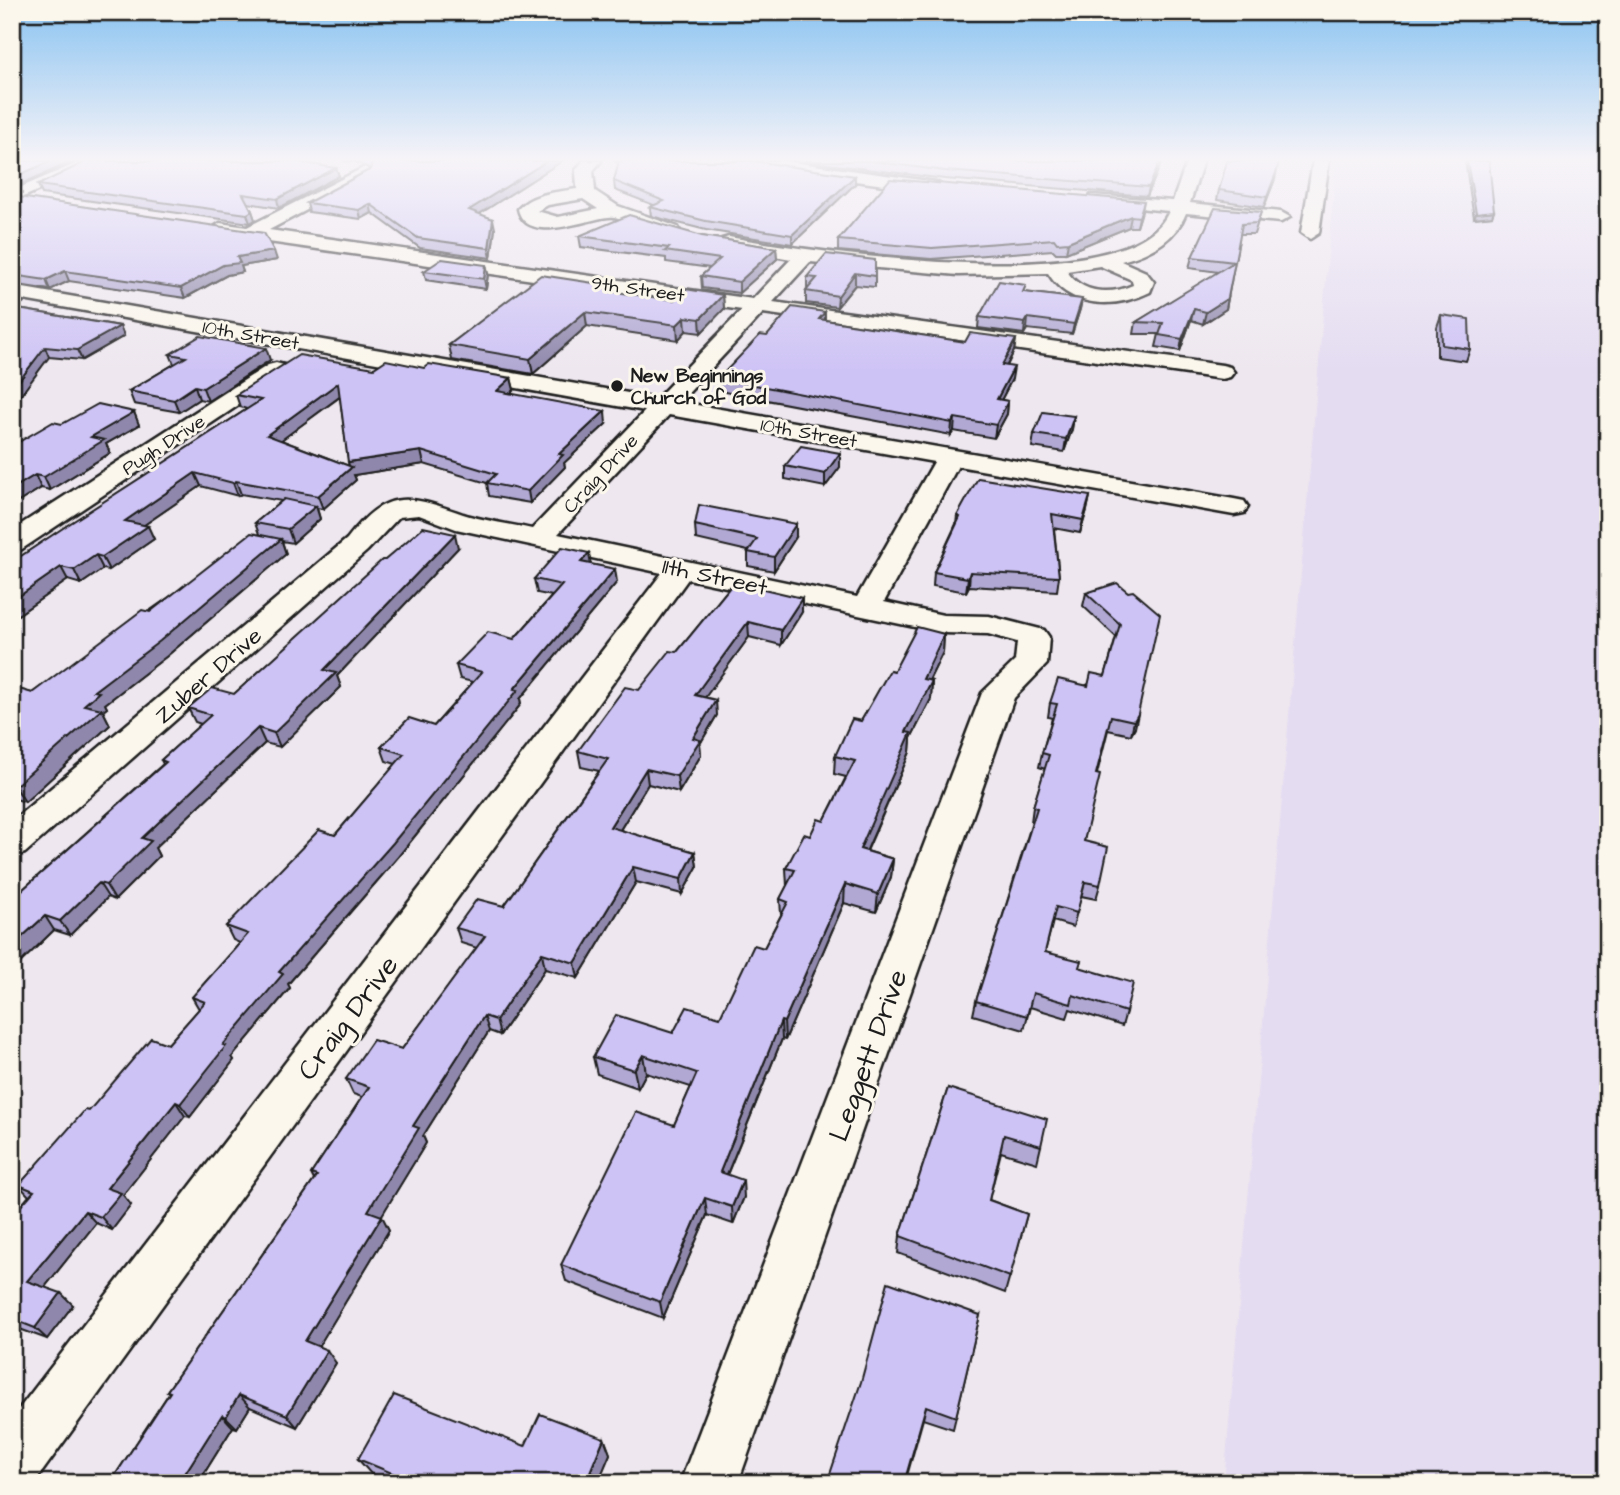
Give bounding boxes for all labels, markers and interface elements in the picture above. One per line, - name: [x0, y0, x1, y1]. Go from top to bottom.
- street label: 9th Street: [589, 270, 687, 309]
- street label: 10th Street: [200, 314, 302, 357]
- place label: New Beginnings Church of God: [631, 363, 766, 412]
- marker: New Beginnings Church of God: [609, 378, 625, 394]
- street label: Pugh Drive: [117, 408, 211, 483]
- street label: 10th Street: [758, 412, 860, 455]
- street label: Craig Drive: [557, 428, 646, 520]
- street label: 11th Street: [659, 550, 771, 604]
- street label: Zuber Drive: [148, 620, 269, 731]
- street label: Craig Drive: [288, 947, 409, 1089]
- street label: Leggett Drive: [819, 964, 918, 1147]

